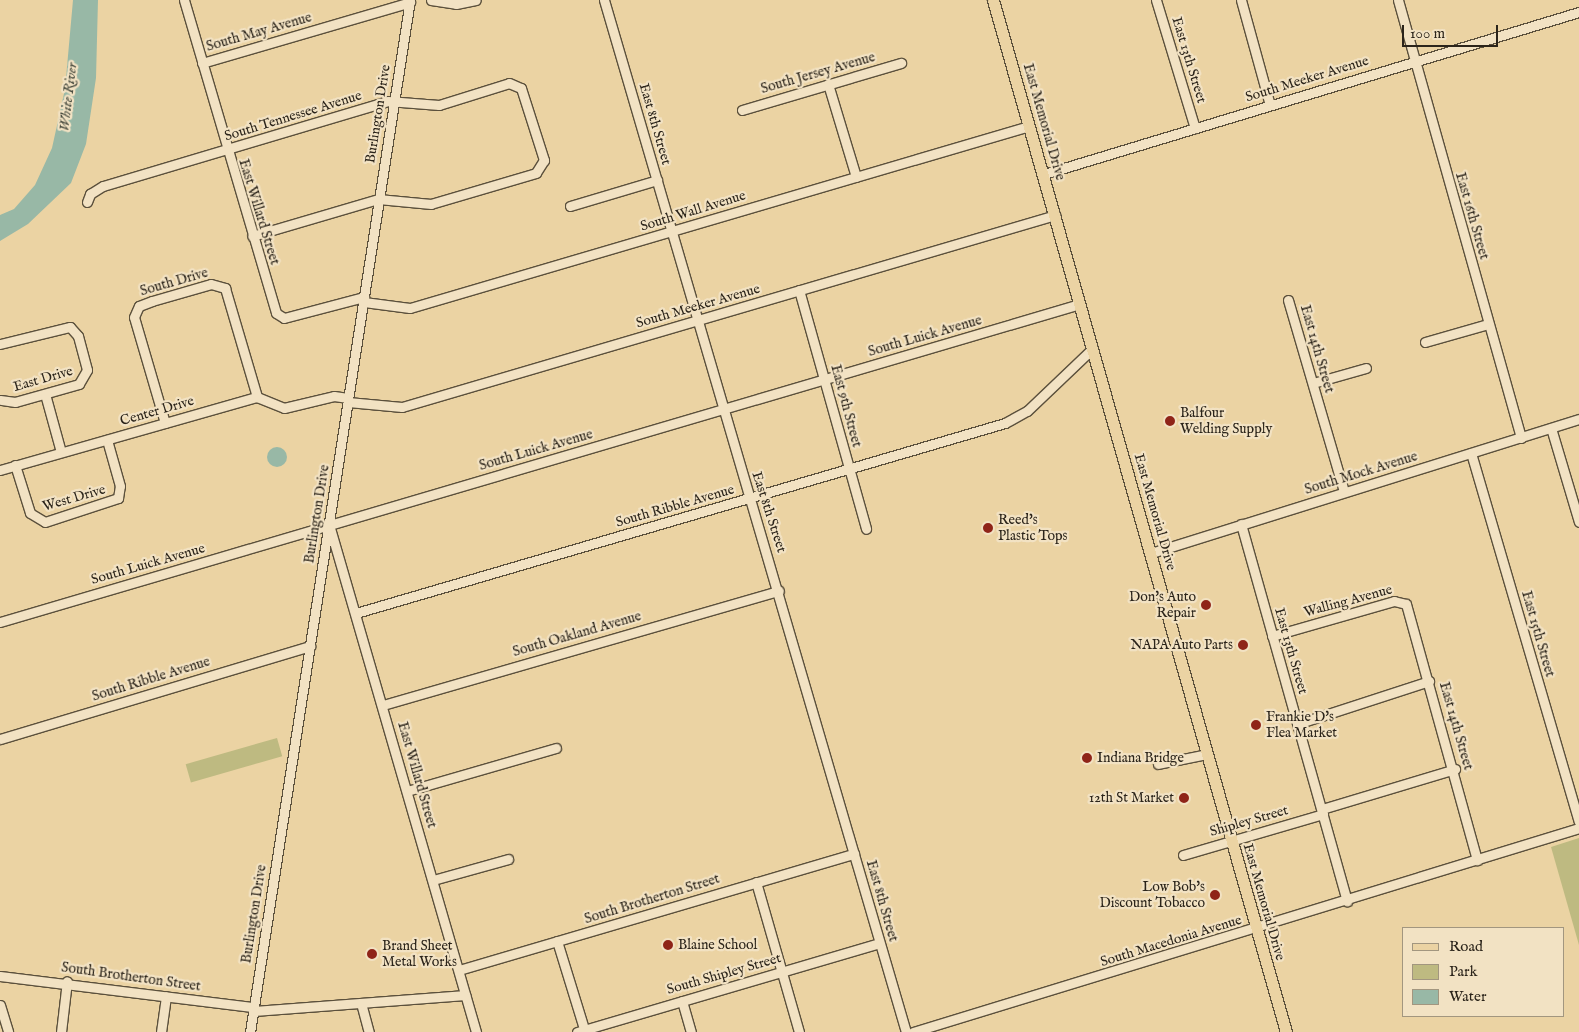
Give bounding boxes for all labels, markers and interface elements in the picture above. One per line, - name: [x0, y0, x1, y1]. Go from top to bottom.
- street label: South May Avenue: [204, 9, 314, 55]
- street label: East 13th Street: [1168, 15, 1210, 105]
- scale bar: [1404, 15, 1500, 47]
- text: 100 m: [1410, 24, 1445, 43]
- street label: South Jersey Avenue: [759, 49, 877, 97]
- street label: South Meeker Avenue: [1243, 52, 1371, 106]
- water label: White River: [55, 62, 81, 132]
- street label: East Memorial Drive: [1019, 62, 1069, 182]
- street label: Burlington Drive: [362, 63, 394, 165]
- street label: East 8th Street: [635, 81, 675, 167]
- street label: South Tennessee Avenue: [222, 87, 364, 145]
- street label: East Willard Street: [235, 157, 283, 267]
- street label: East 16th Street: [1452, 171, 1492, 261]
- street label: South Wall Avenue: [638, 187, 748, 235]
- street label: South Drive: [138, 264, 210, 300]
- street label: South Meeker Avenue: [634, 280, 762, 332]
- street label: East 14th Street: [1296, 303, 1338, 395]
- street label: South Luick Avenue: [866, 312, 984, 360]
- street label: East Drive: [11, 362, 75, 396]
- street label: East 9th Street: [827, 363, 865, 449]
- street label: Center Drive: [118, 392, 196, 430]
- place label: Balfour Welding Supply: [1180, 405, 1272, 438]
- marker: Balfour Welding Supply: [1164, 415, 1176, 427]
- street label: South Luick Avenue: [477, 426, 595, 474]
- street label: South Mock Avenue: [1303, 448, 1419, 498]
- street label: East Memorial Drive: [1130, 452, 1180, 572]
- street label: Burlington Drive: [301, 463, 333, 565]
- street label: East 8th Street: [748, 469, 790, 555]
- street label: West Drive: [41, 481, 107, 515]
- street label: South Ribble Avenue: [614, 481, 736, 531]
- place label: Reed's Plastic Tops: [998, 512, 1067, 544]
- marker: Reed's Plastic Tops: [982, 522, 994, 534]
- street label: South Luick Avenue: [89, 540, 207, 588]
- street label: Walling Avenue: [1302, 581, 1394, 621]
- place label: Don's Auto Repair: [1129, 589, 1196, 622]
- street label: East 15th Street: [1518, 589, 1558, 679]
- marker: Don's Auto Repair: [1200, 599, 1212, 611]
- street label: East 13th Street: [1271, 606, 1311, 696]
- street label: South Oakland Avenue: [511, 608, 643, 660]
- place label: NAPA Auto Parts: [1130, 637, 1233, 653]
- marker: NAPA Auto Parts: [1237, 639, 1249, 651]
- street label: South Ribble Avenue: [90, 653, 212, 705]
- street label: East 14th Street: [1435, 680, 1477, 772]
- place label: Frankie D's Flea Market: [1266, 709, 1337, 742]
- marker: Frankie D's Flea Market: [1250, 719, 1262, 731]
- street label: East Willard Street: [394, 720, 440, 830]
- place label: Indiana Bridge: [1097, 750, 1184, 766]
- marker: Indiana Bridge: [1081, 752, 1093, 764]
- place label: 12th St Market: [1089, 790, 1174, 806]
- marker: 12th St Market: [1178, 792, 1190, 804]
- street label: Shipley Street: [1208, 802, 1290, 840]
- street label: East Memorial Drive: [1239, 842, 1289, 962]
- street label: East 8th Street: [862, 858, 902, 944]
- street label: Burlington Drive: [238, 863, 270, 965]
- street label: South Brotherton Street: [582, 870, 722, 928]
- place label: Low Bob's Discount Tobacco: [1099, 879, 1205, 912]
- marker: Low Bob's Discount Tobacco: [1209, 889, 1221, 901]
- street label: South Macedonia Avenue: [1098, 911, 1244, 971]
- legend: [1402, 927, 1564, 1017]
- place label: Blaine School: [678, 937, 757, 953]
- text: Road: [1449, 937, 1483, 956]
- place label: Brand Sheet Metal Works: [382, 938, 457, 970]
- marker: Blaine School: [662, 939, 674, 951]
- marker: Brand Sheet Metal Works: [366, 948, 378, 960]
- street label: South Shipley Street: [665, 950, 783, 998]
- street label: South Brotherton Street: [60, 959, 202, 995]
- text: Park: [1449, 962, 1478, 981]
- text: Water: [1449, 987, 1486, 1006]

